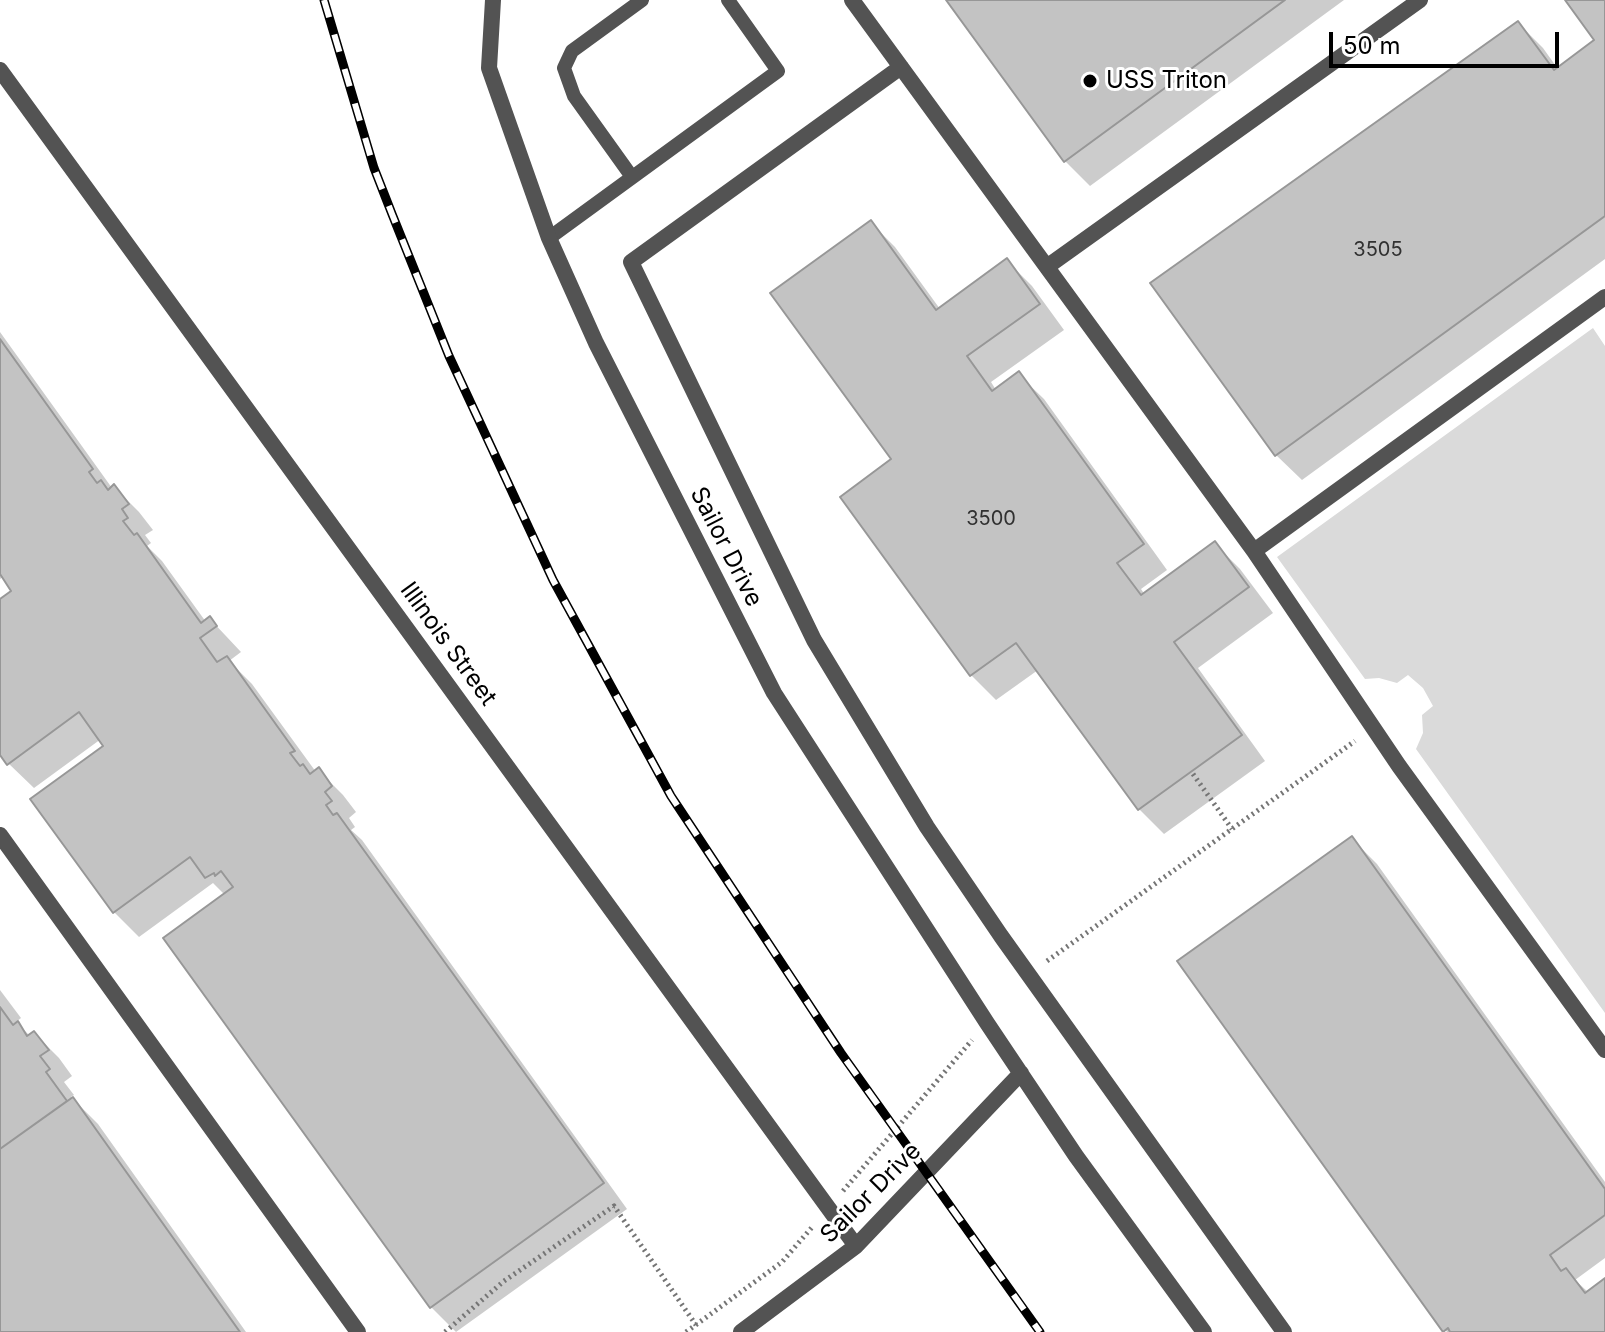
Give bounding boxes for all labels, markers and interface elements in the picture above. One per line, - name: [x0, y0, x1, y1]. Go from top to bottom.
- scale bar: [1333, 16, 1563, 66]
- text: 50 m: [1343, 31, 1401, 60]
- place label: USS Triton: [1106, 67, 1227, 95]
- marker: USS Triton: [1081, 72, 1099, 90]
- house number: 3505: [1353, 238, 1403, 262]
- street label: Sailor Drive: [684, 482, 768, 612]
- house number: 3500: [966, 507, 1016, 531]
- street label: Illinois Street: [394, 577, 502, 711]
- street label: Sailor Drive: [815, 1137, 927, 1249]

